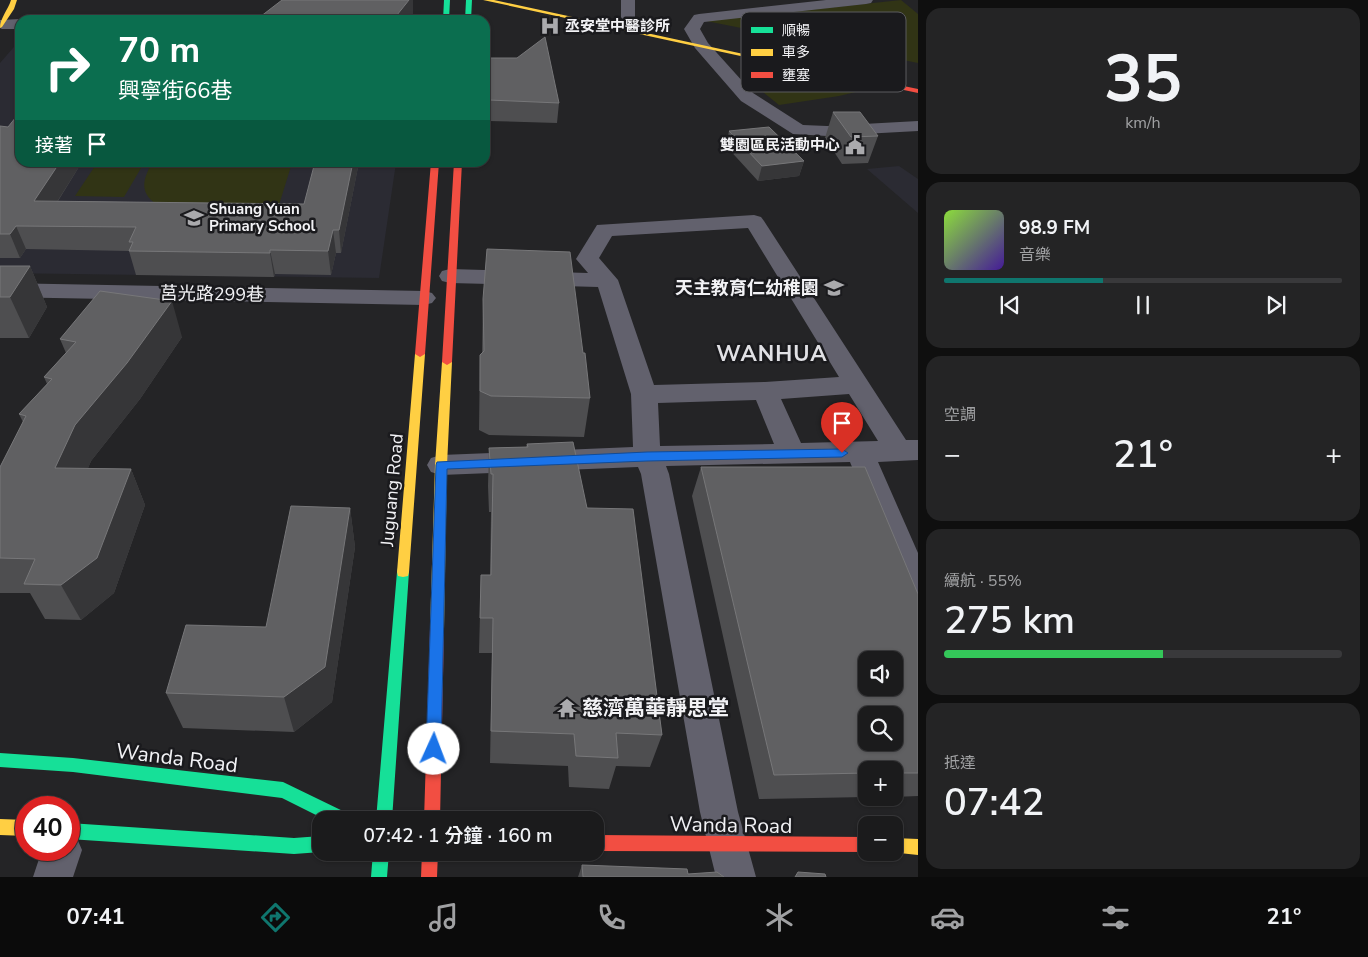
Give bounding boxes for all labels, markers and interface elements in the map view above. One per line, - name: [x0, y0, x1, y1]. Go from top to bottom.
- legend: [741, 12, 906, 92]
- hospital icon: 丞安堂中醫診所: [539, 15, 561, 37]
- place label: 丞安堂中醫診所: [565, 16, 670, 36]
- text: 順暢: [782, 21, 810, 40]
- text: 70 m: [118, 27, 200, 74]
- icon: right: [35, 35, 100, 100]
- text: 35: [1104, 35, 1182, 124]
- text: 車多: [782, 43, 810, 62]
- text: 壅塞: [782, 66, 810, 85]
- text: 興寧街66巷: [118, 76, 232, 106]
- text: km/h: [1125, 112, 1161, 134]
- icon: arrive: [83, 130, 111, 158]
- text: 接著: [35, 133, 73, 159]
- public building icon: 雙園區民活動中心: [844, 134, 866, 156]
- place label: 雙園區民活動中心: [720, 135, 840, 155]
- place label: Shuang Yuan Primary School: [209, 199, 316, 236]
- school or university icon: Shuang Yuan Primary School: [183, 207, 205, 229]
- text: 98.9 FM: [1019, 215, 1090, 241]
- text: 音樂: [1019, 244, 1051, 266]
- place label: 天主教育仁幼稚園: [675, 276, 819, 300]
- school or university icon: 天主教育仁幼稚園: [823, 277, 845, 299]
- street label: 莒光路299巷: [160, 281, 264, 307]
- icon: previous: [996, 291, 1024, 319]
- icon: pause: [1129, 291, 1157, 319]
- icon: next: [1262, 291, 1290, 319]
- district label: WANHUA: [716, 339, 828, 369]
- pin: [821, 402, 863, 453]
- text: 空調: [944, 404, 976, 426]
- icon: arrive: [828, 409, 856, 437]
- text: 21°: [1113, 429, 1173, 480]
- street label: Juguang Road: [375, 432, 409, 549]
- text: −: [944, 436, 961, 474]
- text: +: [1325, 436, 1342, 474]
- text: 續航 · 55%: [944, 570, 1022, 592]
- text: 275 km: [944, 595, 1075, 646]
- map controls: [858, 651, 903, 861]
- button: sound: [858, 651, 903, 696]
- place label: 慈濟萬華靜思堂: [582, 694, 729, 722]
- temple icon: 慈濟萬華靜思堂: [556, 697, 578, 719]
- button: search: [858, 706, 903, 751]
- position arrow: [407, 722, 459, 774]
- street label: Wanda Road: [114, 737, 240, 779]
- text: 抵達: [944, 752, 976, 774]
- button: +: [858, 761, 903, 806]
- text: 07:42: [944, 777, 1044, 828]
- speed limit sign: 40: [15, 796, 80, 861]
- street label: Wanda Road: [669, 810, 793, 840]
- button: −: [858, 816, 903, 861]
- text: 07:42 · 1 分鐘 · 160 m: [363, 823, 553, 849]
- icon: directions: [258, 900, 293, 935]
- icon: music: [426, 900, 461, 935]
- icon: phone: [594, 900, 629, 935]
- icon: climate: [762, 900, 797, 935]
- icon: car: [930, 900, 965, 935]
- icon: filters: [1098, 900, 1133, 935]
- text: 07:41: [67, 902, 125, 932]
- text: 21°: [1267, 902, 1301, 932]

